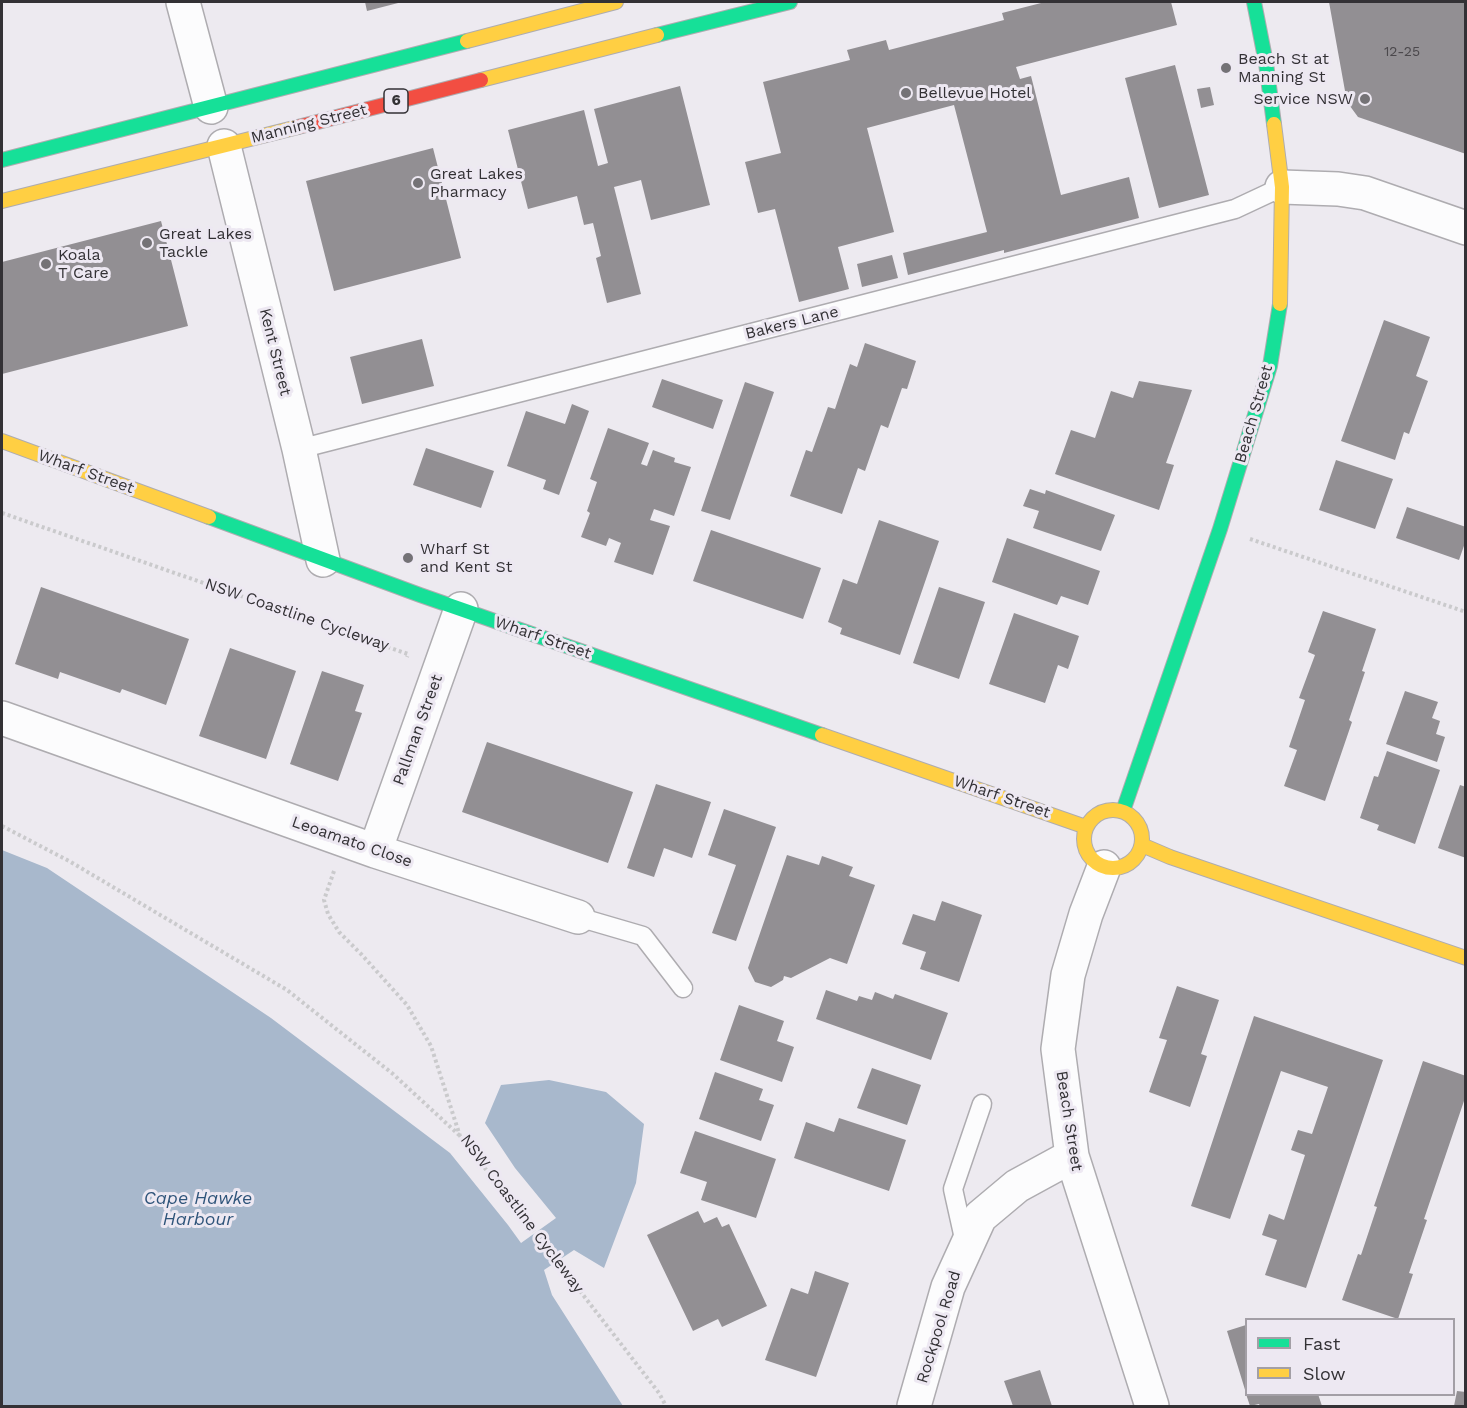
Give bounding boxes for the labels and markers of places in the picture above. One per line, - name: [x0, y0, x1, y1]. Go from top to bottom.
- place label: Beach St at Manning St: [1238, 49, 1329, 87]
- marker: Beach St at Manning St: [1219, 61, 1233, 75]
- place label: Bellevue Hotel: [918, 83, 1031, 103]
- marker: Bellevue Hotel: [899, 86, 913, 100]
- place label: Service NSW: [1253, 89, 1353, 109]
- marker: Service NSW: [1358, 92, 1372, 106]
- place label: Great Lakes Pharmacy: [430, 164, 523, 202]
- marker: Great Lakes Pharmacy: [411, 176, 425, 190]
- place label: Great Lakes Tackle: [159, 224, 252, 262]
- marker: Great Lakes Tackle: [140, 236, 154, 250]
- place label: Koala T Care: [58, 245, 109, 283]
- marker: Koala T Care: [39, 257, 53, 271]
- place label: Wharf St and Kent St: [420, 539, 512, 577]
- marker: Wharf St and Kent St: [401, 551, 415, 565]

